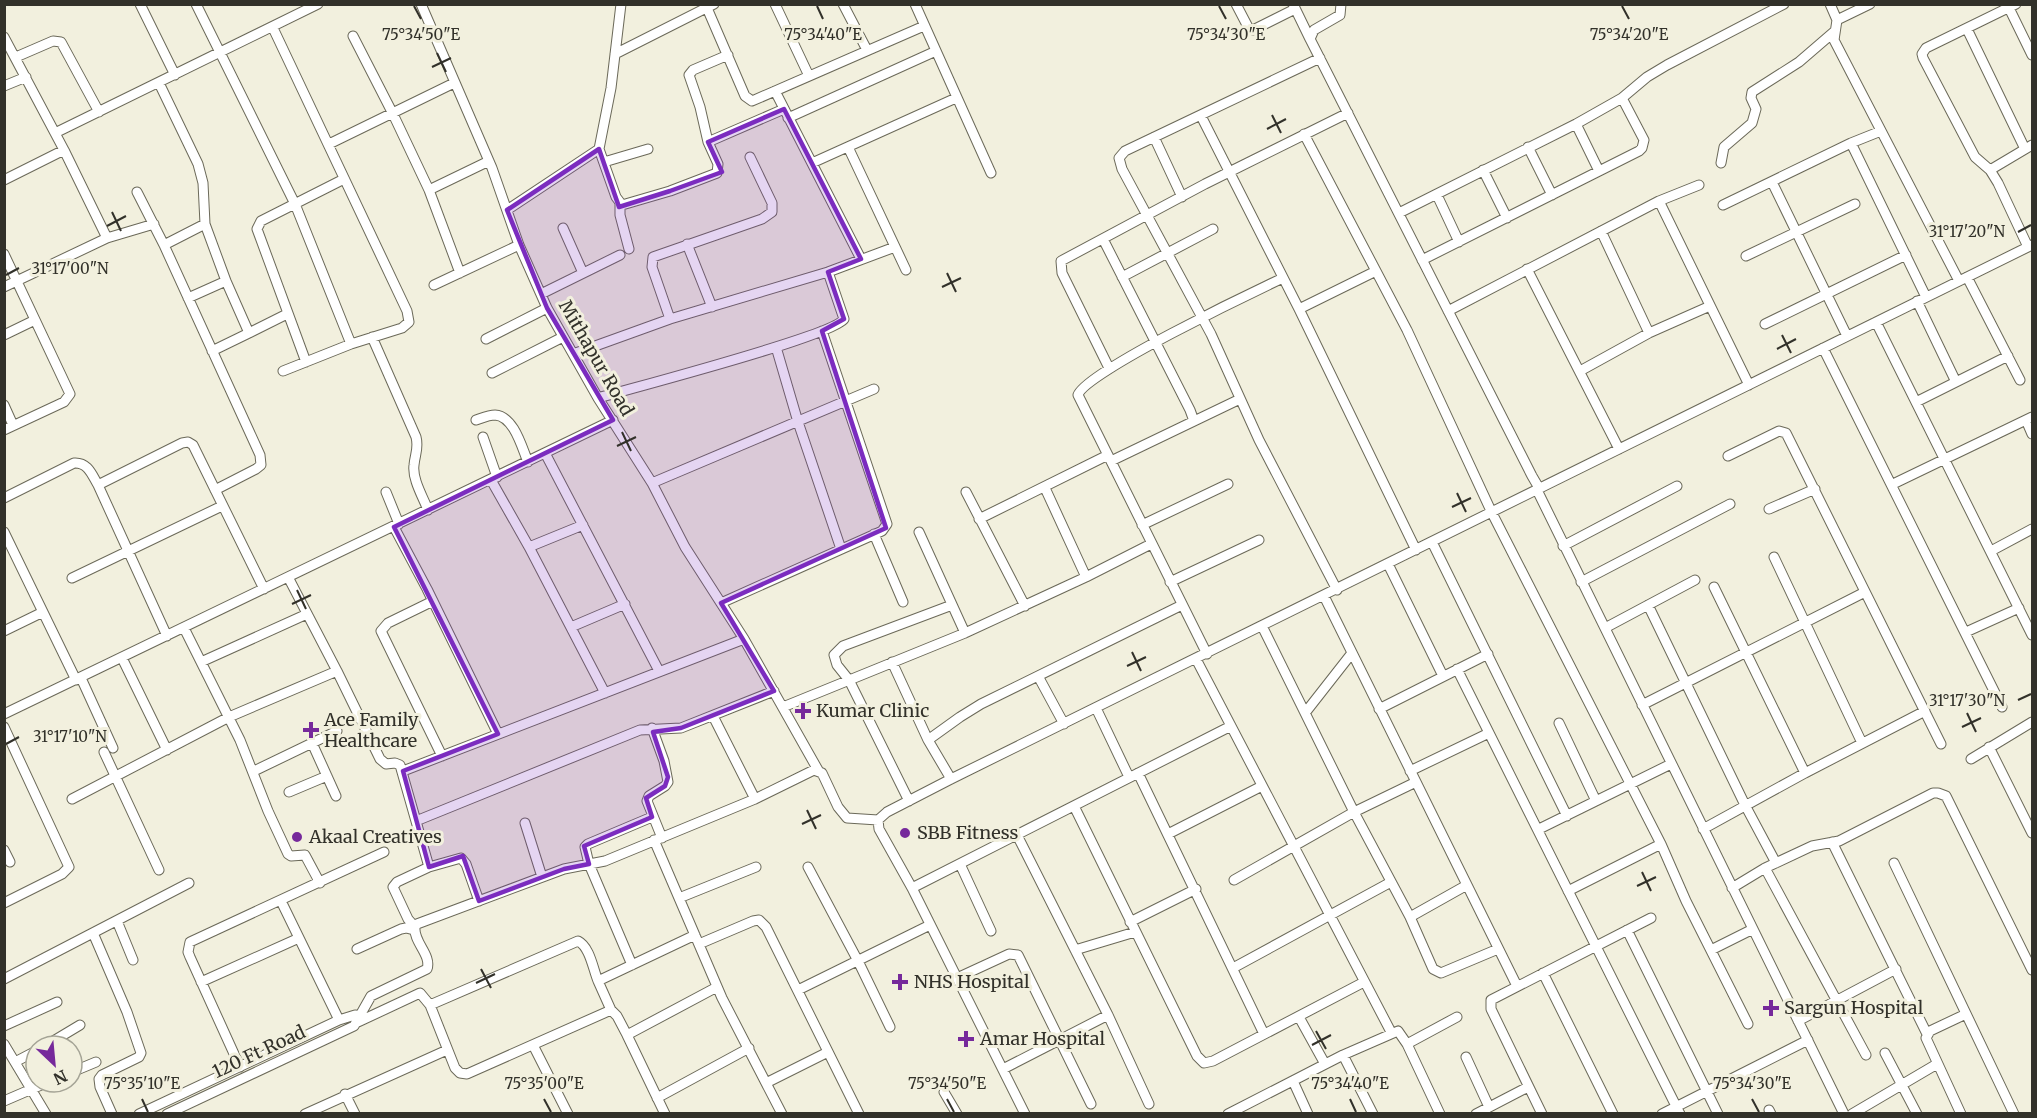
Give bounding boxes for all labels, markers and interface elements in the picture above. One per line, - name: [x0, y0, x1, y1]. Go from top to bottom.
- text: 75°34'50"E: [382, 25, 460, 44]
- text: 75°34'40"E: [784, 25, 862, 44]
- text: 75°34'30"E: [1187, 25, 1266, 44]
- text: 75°34'20"E: [1590, 25, 1669, 44]
- text: 31°17'20"N: [1929, 222, 2006, 241]
- text: 31°17'00"N: [31, 259, 109, 278]
- street label: Mithapur Road: [554, 296, 639, 420]
- text: 31°17'30"N: [1929, 691, 2005, 710]
- place label: Kumar Clinic: [816, 699, 929, 722]
- marker: Kumar Clinic: [794, 702, 812, 720]
- place label: Ace Family Healthcare: [323, 708, 419, 752]
- marker: Ace Family Healthcare: [302, 721, 320, 739]
- text: 31°17'10"N: [33, 727, 107, 746]
- place label: SBB Fitness: [917, 821, 1018, 844]
- place label: Akaal Creatives: [308, 825, 442, 848]
- marker: SBB Fitness: [898, 826, 912, 840]
- marker: Akaal Creatives: [290, 830, 304, 844]
- place label: NHS Hospital: [914, 970, 1030, 993]
- marker: NHS Hospital: [891, 973, 909, 991]
- place label: Sargun Hospital: [1784, 996, 1924, 1019]
- marker: Sargun Hospital: [1762, 999, 1780, 1017]
- street label: 120 Ft Road: [209, 1020, 309, 1083]
- place label: Amar Hospital: [979, 1027, 1105, 1050]
- marker: Amar Hospital: [957, 1030, 975, 1048]
- north arrow: [24, 1034, 84, 1094]
- text: N: [50, 1066, 71, 1089]
- text: 75°35'10"E: [104, 1074, 180, 1093]
- text: 75°35'00"E: [504, 1074, 584, 1093]
- text: 75°34'50"E: [908, 1074, 986, 1093]
- text: 75°34'40"E: [1311, 1074, 1389, 1093]
- text: 75°34'30"E: [1713, 1074, 1792, 1093]

